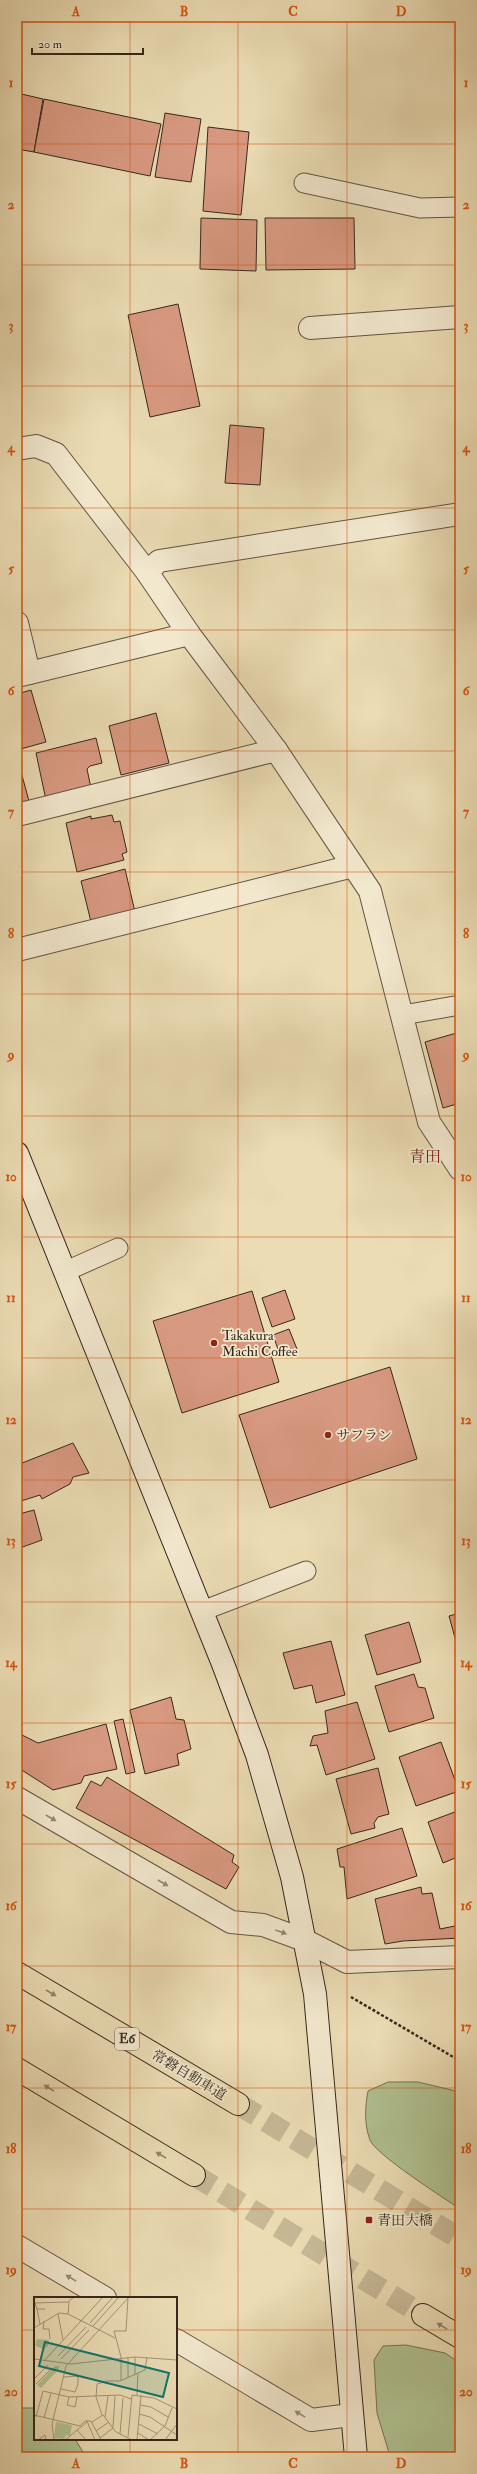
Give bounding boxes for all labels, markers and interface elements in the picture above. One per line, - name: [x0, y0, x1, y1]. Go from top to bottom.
- text: A: [71, 4, 81, 20]
- text: B: [180, 4, 188, 20]
- text: C: [288, 4, 298, 20]
- text: D: [396, 4, 407, 20]
- scale bar: [32, 30, 143, 56]
- text: 20 m: [38, 37, 63, 52]
- text: 1: [9, 75, 14, 91]
- text: 1: [464, 75, 469, 91]
- text: 2: [8, 197, 15, 213]
- text: 2: [463, 197, 470, 213]
- text: 3: [9, 318, 14, 334]
- text: 3: [464, 318, 469, 334]
- text: 4: [6, 440, 15, 456]
- text: 4: [461, 440, 470, 456]
- text: 5: [8, 561, 14, 577]
- text: 5: [463, 561, 469, 577]
- text: 6: [8, 683, 16, 699]
- text: 6: [463, 683, 471, 699]
- text: 7: [8, 804, 15, 820]
- text: 7: [463, 804, 470, 820]
- text: 8: [8, 926, 14, 942]
- text: 8: [463, 926, 469, 942]
- text: 9: [6, 1047, 15, 1063]
- text: 9: [461, 1047, 470, 1063]
- district label: 青田: [409, 1147, 441, 1167]
- text: 10: [5, 1169, 17, 1185]
- text: 10: [460, 1169, 472, 1185]
- text: 11: [6, 1290, 16, 1306]
- text: 11: [461, 1290, 471, 1306]
- place label: Takakura Machi Coffee: [222, 1327, 298, 1360]
- marker: Takakura Machi Coffee: [209, 1338, 219, 1348]
- text: 12: [5, 1412, 17, 1428]
- text: 12: [460, 1412, 472, 1428]
- place label: サフラン: [336, 1427, 392, 1444]
- marker: サフラン: [323, 1430, 333, 1440]
- text: 13: [6, 1533, 16, 1549]
- text: 13: [461, 1533, 471, 1549]
- text: 14: [5, 1655, 18, 1671]
- text: 14: [460, 1655, 473, 1671]
- text: 15: [6, 1776, 16, 1792]
- text: 15: [461, 1776, 471, 1792]
- one-way arrow: [45, 1814, 57, 1821]
- one-way arrow: [157, 1880, 169, 1887]
- text: 16: [5, 1898, 18, 1914]
- text: 16: [460, 1898, 473, 1914]
- one-way arrow: [276, 1929, 288, 1935]
- one-way arrow: [46, 1989, 56, 1997]
- text: 17: [6, 2019, 17, 2035]
- text: 17: [461, 2019, 472, 2035]
- road number: E6: [115, 2028, 139, 2050]
- street label: 常磐自動車道: [149, 2046, 229, 2104]
- one-way arrow: [43, 2085, 55, 2092]
- text: 18: [6, 2141, 16, 2157]
- text: 18: [461, 2141, 471, 2157]
- one-way arrow: [155, 2151, 167, 2158]
- place label: 青田大橋: [377, 2212, 433, 2229]
- marker: 青田大橋: [364, 2215, 374, 2225]
- text: 19: [5, 2262, 17, 2278]
- text: 19: [460, 2262, 472, 2278]
- one-way arrow: [65, 2275, 77, 2282]
- inset map: [34, 2297, 177, 2440]
- one-way arrow: [436, 2323, 448, 2330]
- text: 20: [4, 2384, 18, 2400]
- text: 20: [459, 2384, 473, 2400]
- one-way arrow: [294, 2410, 306, 2417]
- text: A: [71, 2456, 81, 2472]
- text: B: [180, 2456, 188, 2472]
- text: C: [288, 2456, 298, 2472]
- text: D: [396, 2456, 407, 2472]

